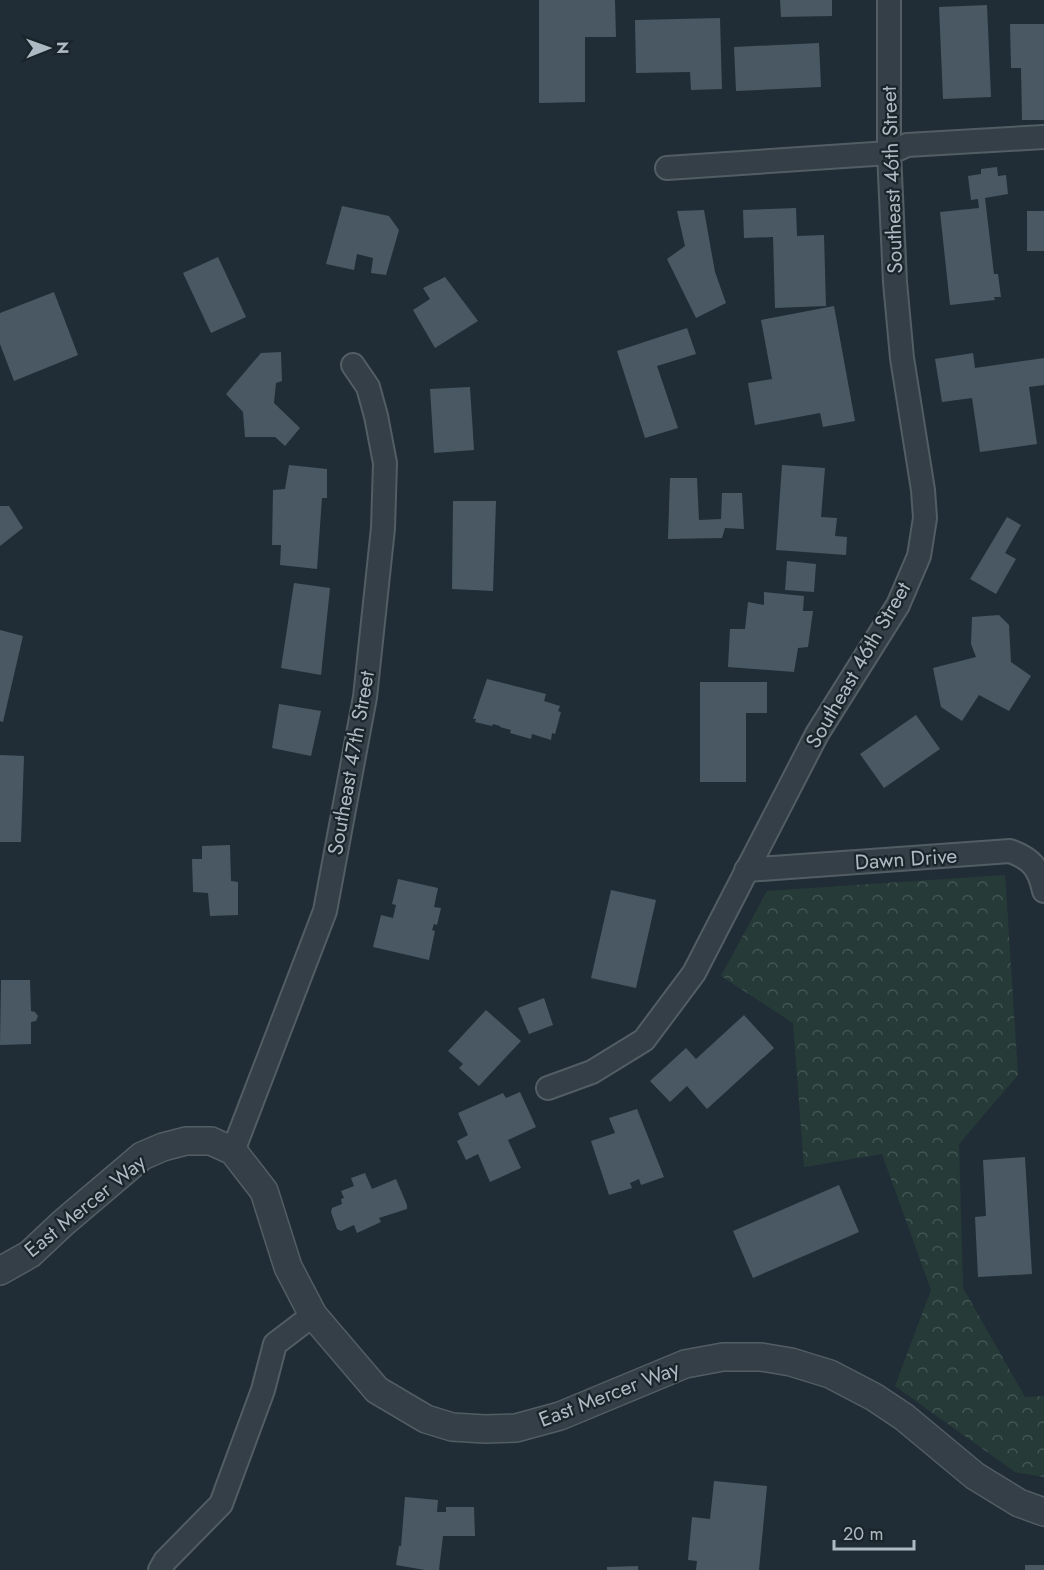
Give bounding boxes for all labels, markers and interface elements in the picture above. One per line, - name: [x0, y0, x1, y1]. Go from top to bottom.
- north arrow: [18, 18, 78, 78]
- text: N: [51, 41, 74, 54]
- street label: Southeast 46th Street: [874, 86, 910, 274]
- street label: Southeast 46th Street: [798, 576, 918, 754]
- street label: Southeast 47th Street: [320, 669, 382, 857]
- street label: Dawn Drive: [854, 840, 958, 878]
- street label: East Mercer Way: [18, 1147, 153, 1264]
- street label: East Mercer Way: [534, 1353, 684, 1435]
- scale bar: [834, 1513, 914, 1551]
- text: 20 m: [843, 1521, 883, 1547]

